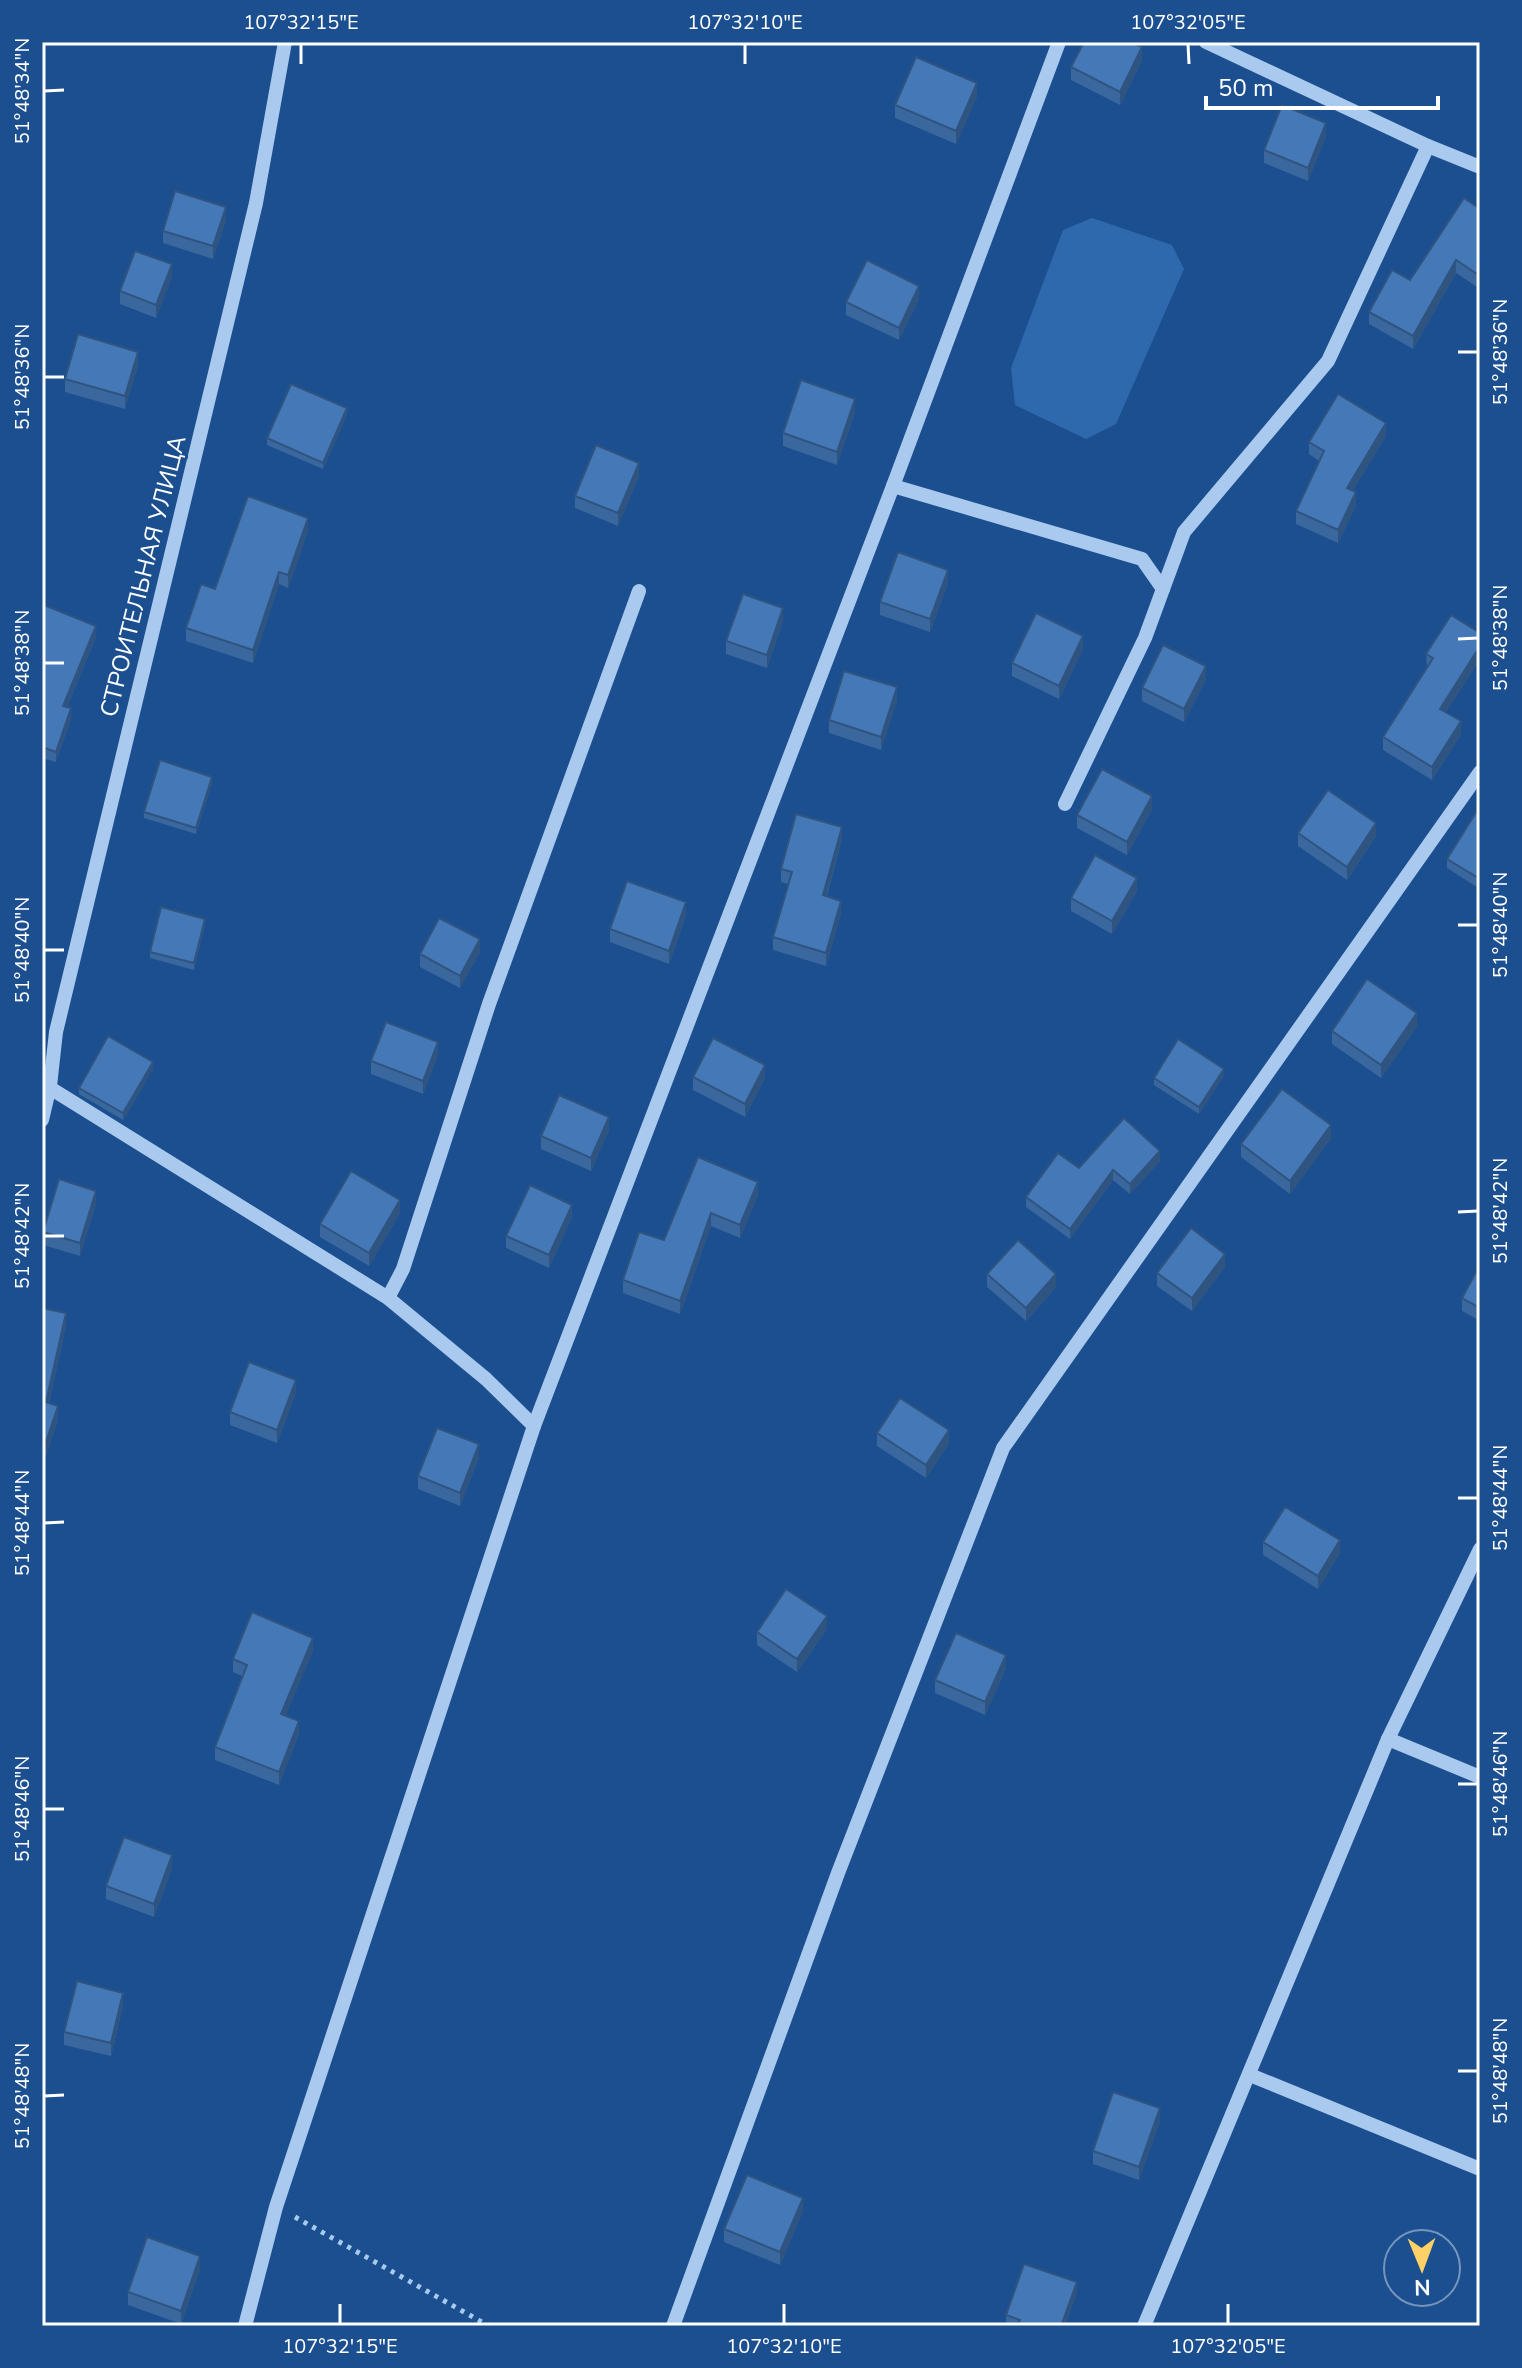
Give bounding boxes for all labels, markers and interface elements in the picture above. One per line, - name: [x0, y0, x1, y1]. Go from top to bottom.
- text: 107°32'15"E: [243, 9, 359, 36]
- text: 107°32'10"E: [687, 9, 803, 36]
- text: 107°32'05"E: [1130, 9, 1246, 36]
- text: 51°48'34"N: [9, 38, 36, 144]
- scale bar: [1206, 60, 1438, 110]
- text: 50 m: [1218, 72, 1274, 104]
- text: 51°48'36"N: [1487, 299, 1514, 405]
- text: 51°48'36"N: [9, 324, 36, 430]
- street label: СТРОИТЕЛЬНАЯ УЛИЦА: [93, 431, 194, 720]
- text: 51°48'38"N: [1487, 585, 1514, 691]
- text: 51°48'38"N: [9, 610, 36, 716]
- text: 51°48'40"N: [1487, 872, 1514, 978]
- text: 51°48'40"N: [9, 897, 36, 1003]
- text: 51°48'42"N: [1487, 1158, 1514, 1264]
- text: 51°48'42"N: [9, 1183, 36, 1289]
- text: 51°48'44"N: [1487, 1445, 1514, 1551]
- text: 51°48'44"N: [9, 1470, 36, 1576]
- text: 51°48'46"N: [1487, 1731, 1514, 1837]
- text: 51°48'46"N: [9, 1756, 36, 1862]
- text: 51°48'48"N: [1487, 2018, 1514, 2124]
- text: 51°48'48"N: [9, 2043, 36, 2149]
- north arrow: [1382, 2228, 1462, 2308]
- text: N: [1414, 2272, 1431, 2302]
- text: 107°32'15"E: [282, 2333, 398, 2360]
- text: 107°32'10"E: [726, 2333, 842, 2360]
- text: 107°32'05"E: [1170, 2333, 1286, 2360]

